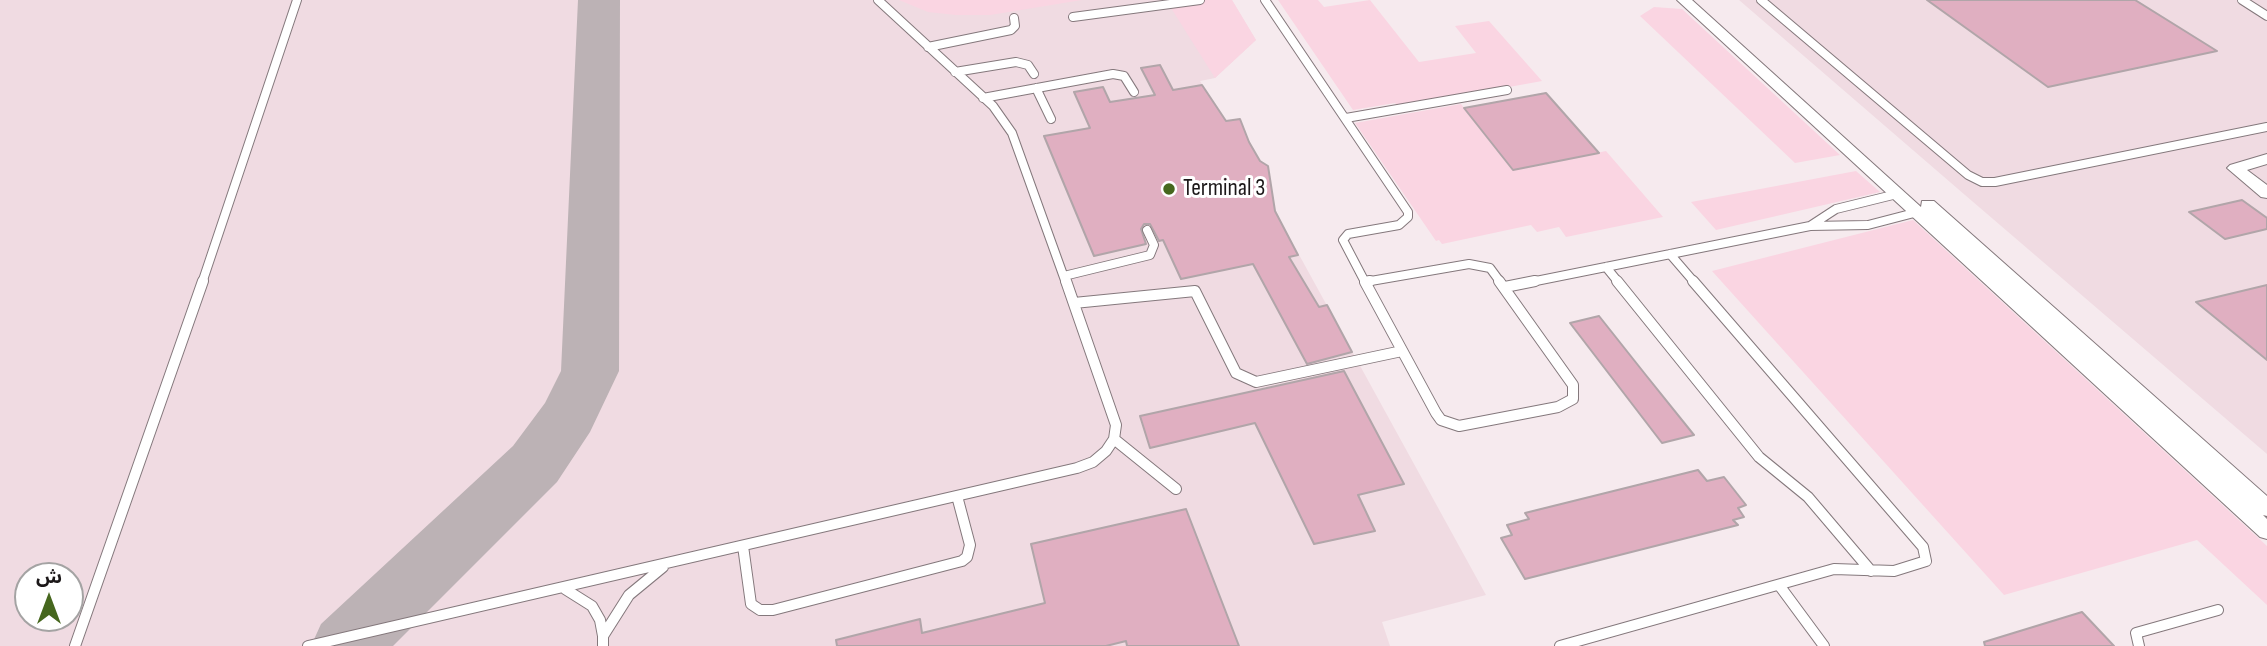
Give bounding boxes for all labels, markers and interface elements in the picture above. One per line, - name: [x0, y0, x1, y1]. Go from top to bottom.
- place label: Terminal 3: [1183, 175, 1265, 203]
- marker: Terminal 3: [1161, 181, 1177, 197]
- north arrow: [14, 562, 84, 632]
- text: ش: [36, 566, 62, 589]

